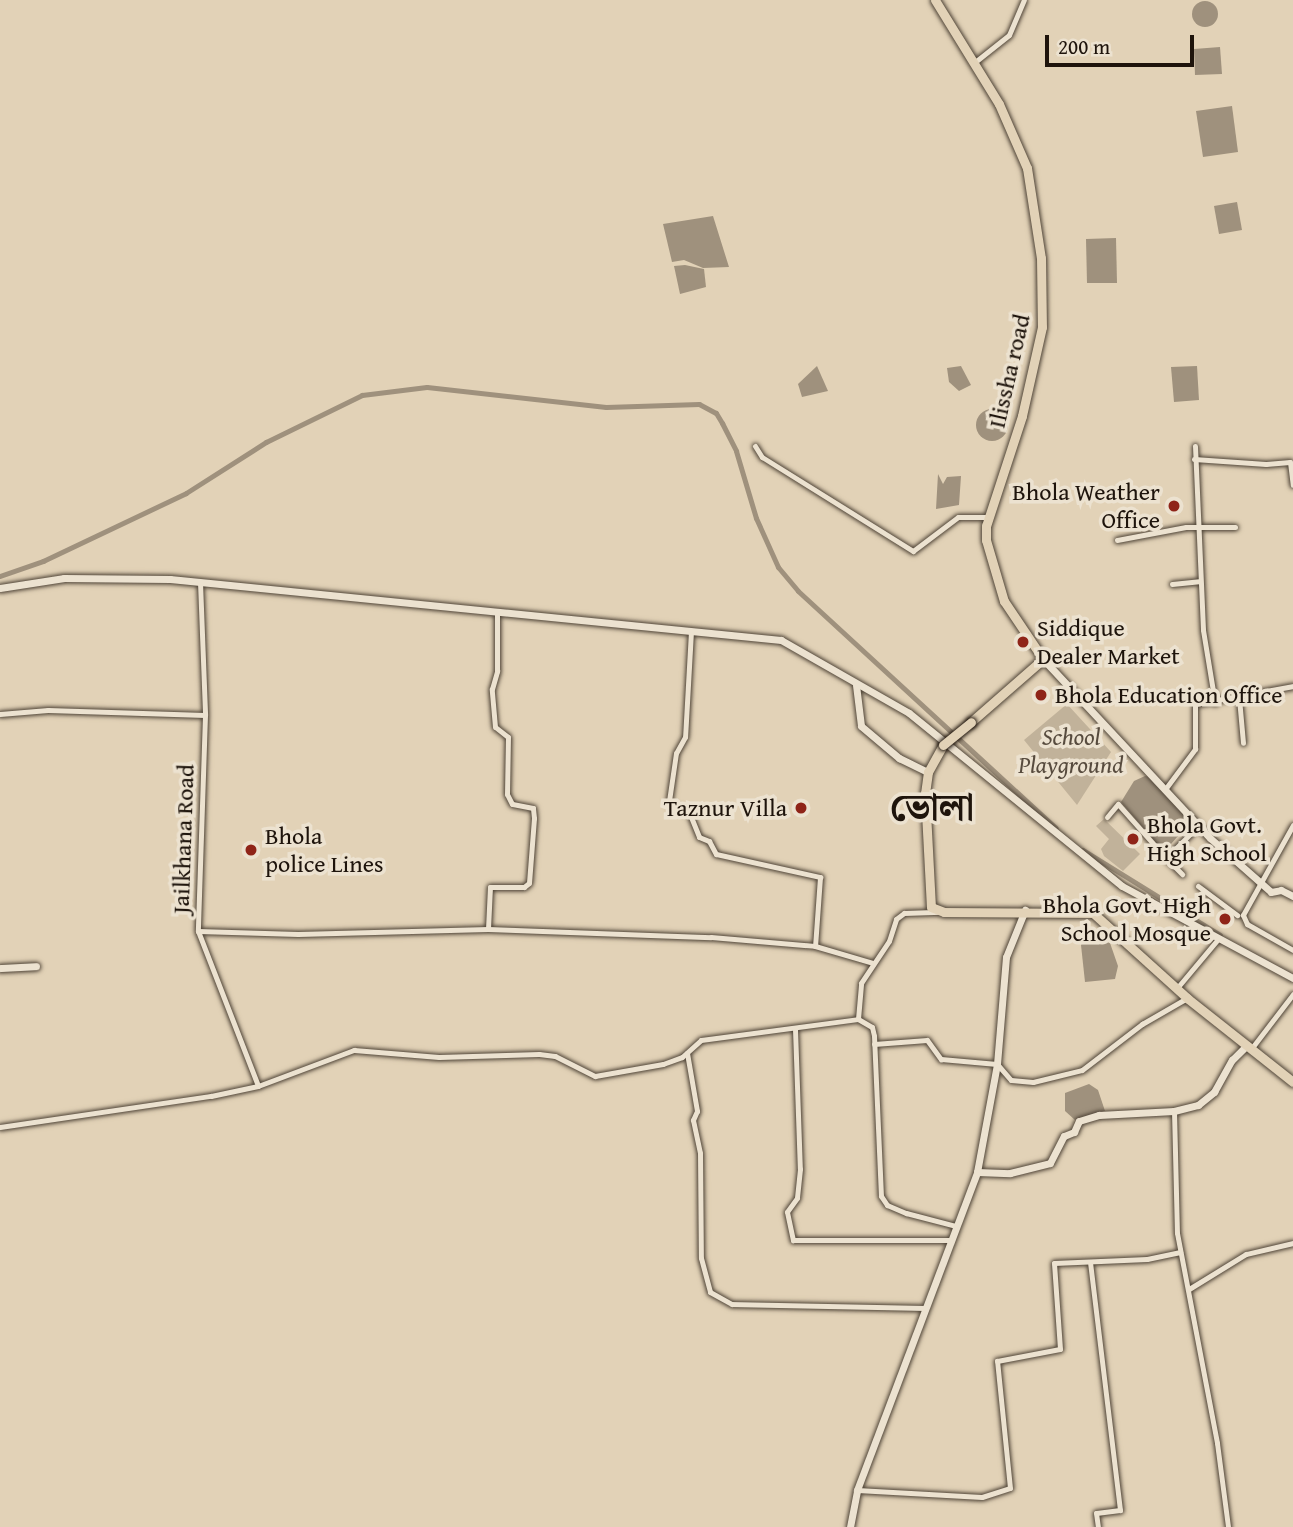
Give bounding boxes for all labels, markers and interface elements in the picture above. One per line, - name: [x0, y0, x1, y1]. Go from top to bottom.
- scale bar: [1048, 21, 1197, 65]
- text: 200 m: [1058, 31, 1110, 62]
- street label: Ilissha road: [982, 311, 1036, 431]
- place label: Bhola Weather Office: [1012, 478, 1160, 534]
- marker: Bhola Weather Office: [1166, 498, 1182, 514]
- place label: Siddique Dealer Market: [1037, 614, 1180, 670]
- marker: Siddique Dealer Market: [1015, 634, 1031, 650]
- place label: Bhola Education Office: [1055, 681, 1282, 709]
- marker: Bhola Education Office: [1033, 687, 1049, 703]
- park label: School Playground: [1018, 723, 1124, 779]
- street label: Jailkhana Road: [166, 764, 200, 914]
- district label: ভোলা: [890, 784, 974, 830]
- place label: Taznur Villa: [664, 794, 787, 822]
- marker: Taznur Villa: [793, 800, 809, 816]
- place label: Bhola Govt. High School: [1147, 811, 1267, 867]
- place label: Bhola police Lines: [265, 822, 384, 878]
- marker: Bhola Govt. High School: [1125, 831, 1141, 847]
- marker: Bhola police Lines: [243, 842, 259, 858]
- place label: Bhola Govt. High School Mosque: [1043, 891, 1211, 947]
- marker: Bhola Govt. High School Mosque: [1217, 911, 1233, 927]

